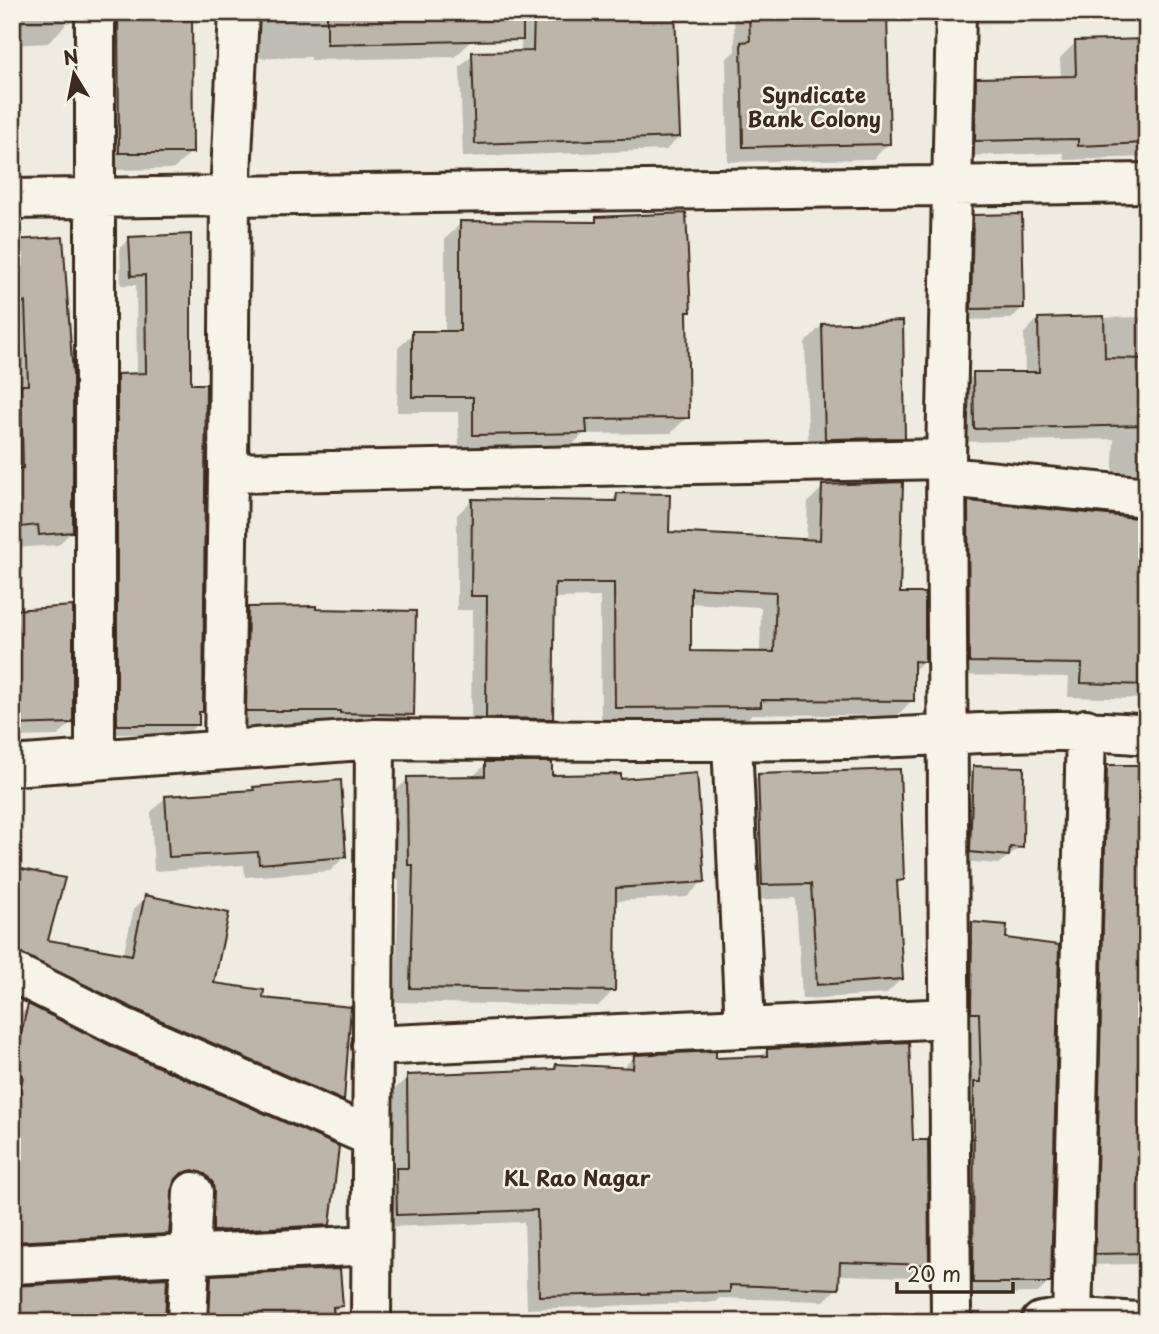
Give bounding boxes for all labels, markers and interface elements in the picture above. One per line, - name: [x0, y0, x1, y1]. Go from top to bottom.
- north arrow: [38, 38, 108, 108]
- text: N: [61, 41, 81, 71]
- district label: Syndicate Bank Colony: [747, 78, 881, 134]
- district label: KL Rao Nagar: [503, 1161, 651, 1193]
- scale bar: [897, 1250, 1012, 1294]
- text: 20 m: [907, 1257, 961, 1289]

